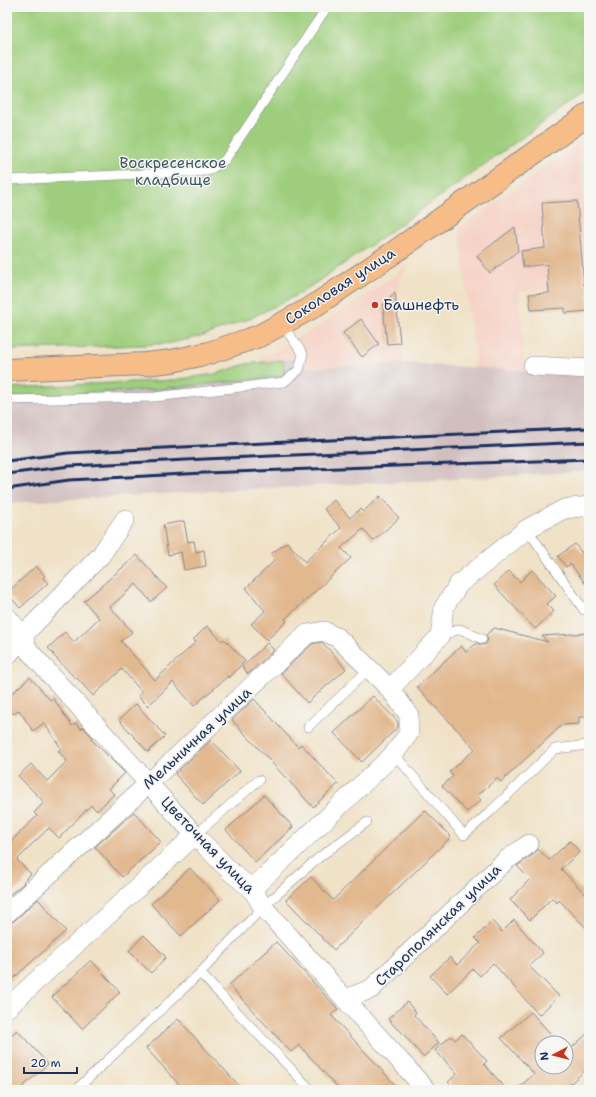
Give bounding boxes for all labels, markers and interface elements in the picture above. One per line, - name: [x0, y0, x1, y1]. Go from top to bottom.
- park label: Воскресенское кладбище: [120, 153, 226, 190]
- street label: Соколовая улица: [281, 242, 400, 329]
- place label: Башнефть: [383, 295, 460, 315]
- marker: Башнефть: [370, 300, 380, 310]
- street label: Мельничная улица: [138, 682, 256, 794]
- street label: Цветочная улица: [156, 792, 260, 898]
- street label: Старополянская улица: [371, 859, 506, 991]
- north arrow: [534, 1035, 574, 1075]
- scale bar: [24, 1049, 77, 1075]
- text: N: [537, 1051, 553, 1061]
- text: 20 m: [30, 1055, 61, 1071]

